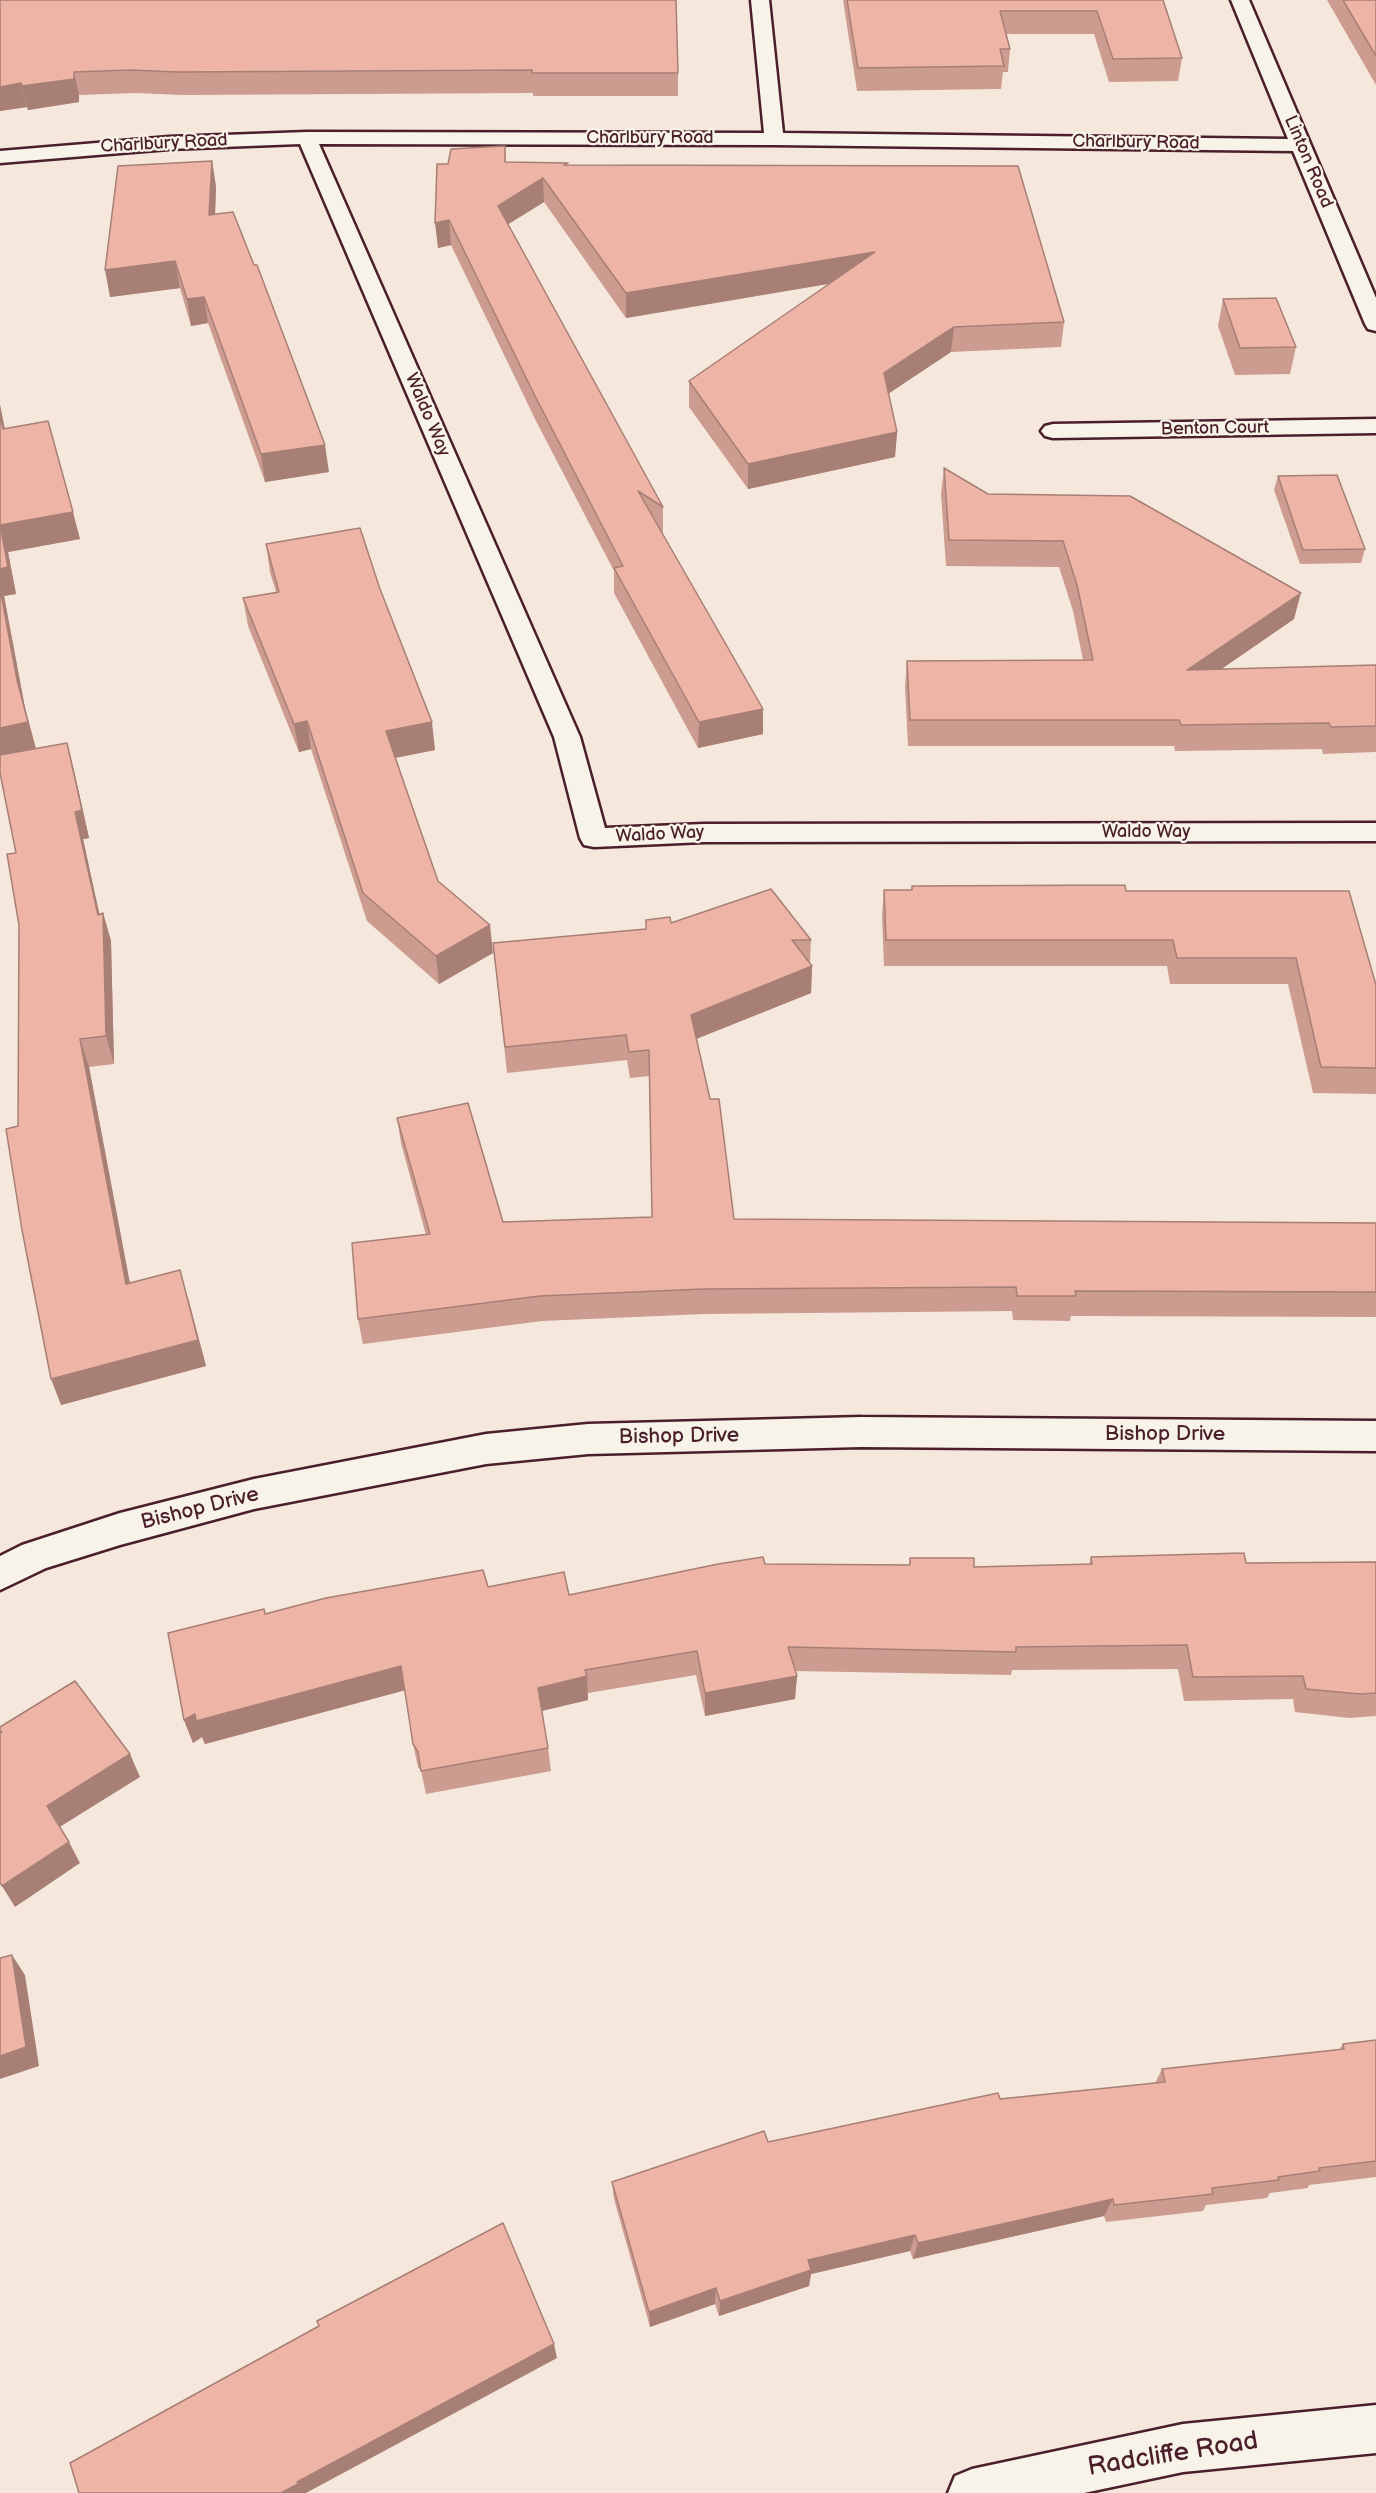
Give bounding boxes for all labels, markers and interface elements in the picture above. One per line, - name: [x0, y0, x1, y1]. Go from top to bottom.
- street label: Linton Road: [1279, 112, 1337, 212]
- street label: Charlbury Road: [586, 127, 714, 149]
- street label: Charlbury Road: [100, 130, 228, 158]
- street label: Charlbury Road: [1072, 131, 1200, 155]
- street label: Waldo Way: [400, 370, 454, 460]
- street label: Benton Court: [1161, 417, 1269, 441]
- street label: Waldo Way: [1102, 821, 1190, 843]
- street label: Waldo Way: [615, 822, 705, 848]
- street label: Bishop Drive: [1105, 1422, 1225, 1448]
- street label: Bishop Drive: [619, 1423, 739, 1451]
- street label: Bishop Drive: [139, 1482, 261, 1536]
- street label: Radcliffe Road: [1085, 2426, 1261, 2484]

